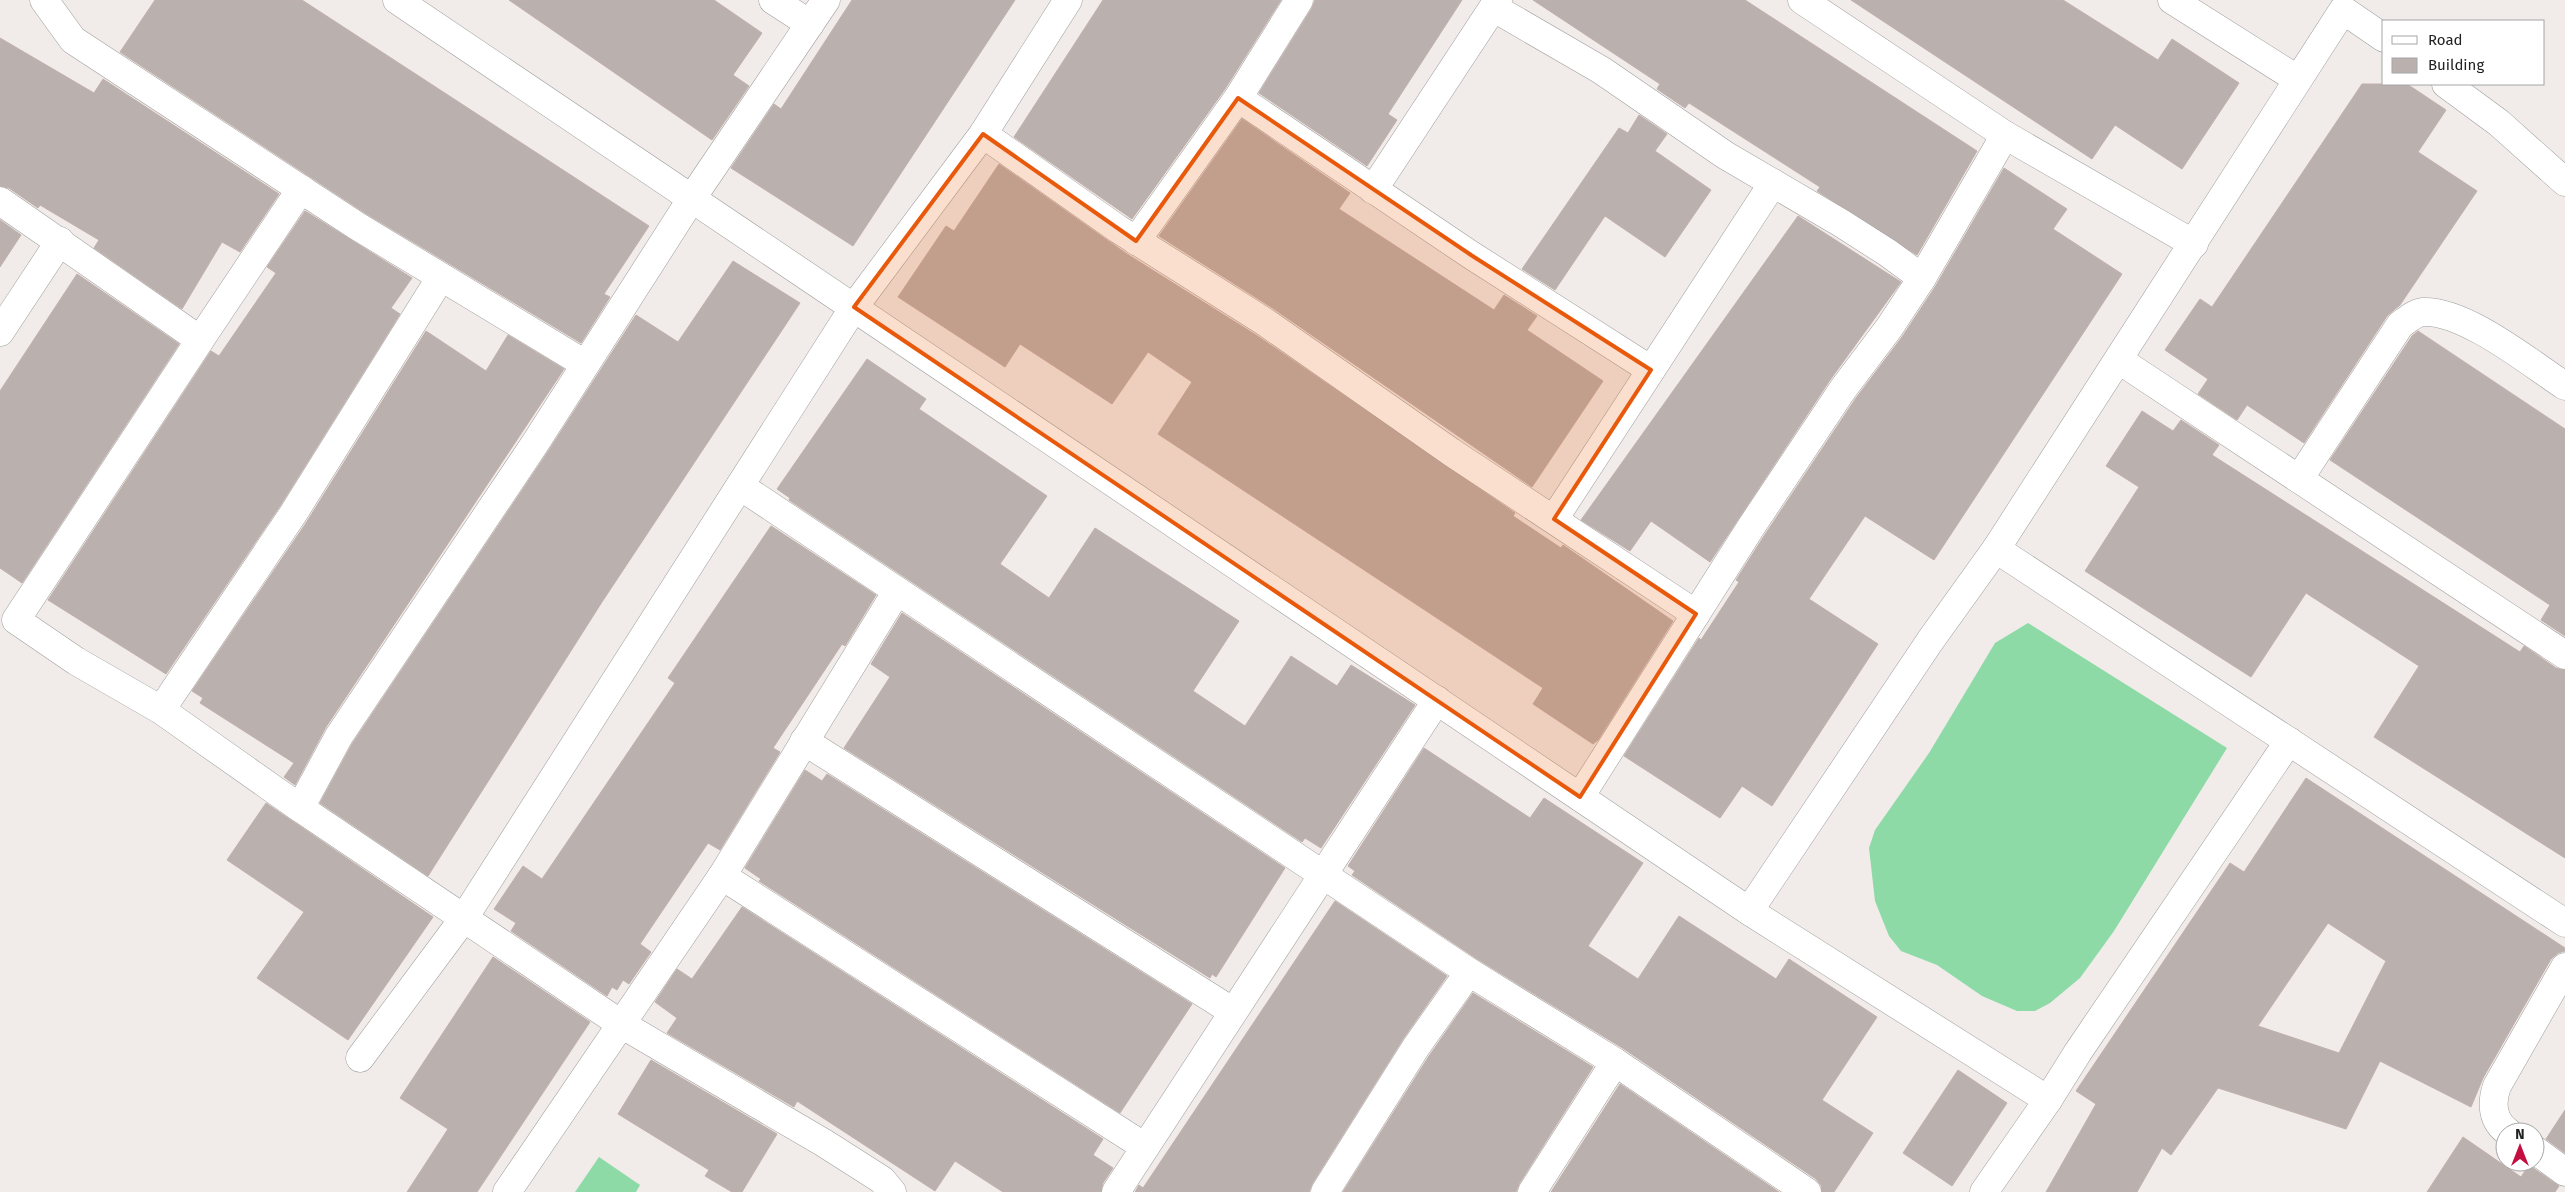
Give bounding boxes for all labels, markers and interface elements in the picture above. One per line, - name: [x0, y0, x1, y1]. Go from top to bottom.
- legend: [2382, 20, 2545, 85]
- text: Road: [2428, 31, 2463, 49]
- text: Building: [2428, 56, 2484, 74]
- north arrow: [2495, 1122, 2545, 1172]
- text: N: [2515, 1126, 2525, 1143]

